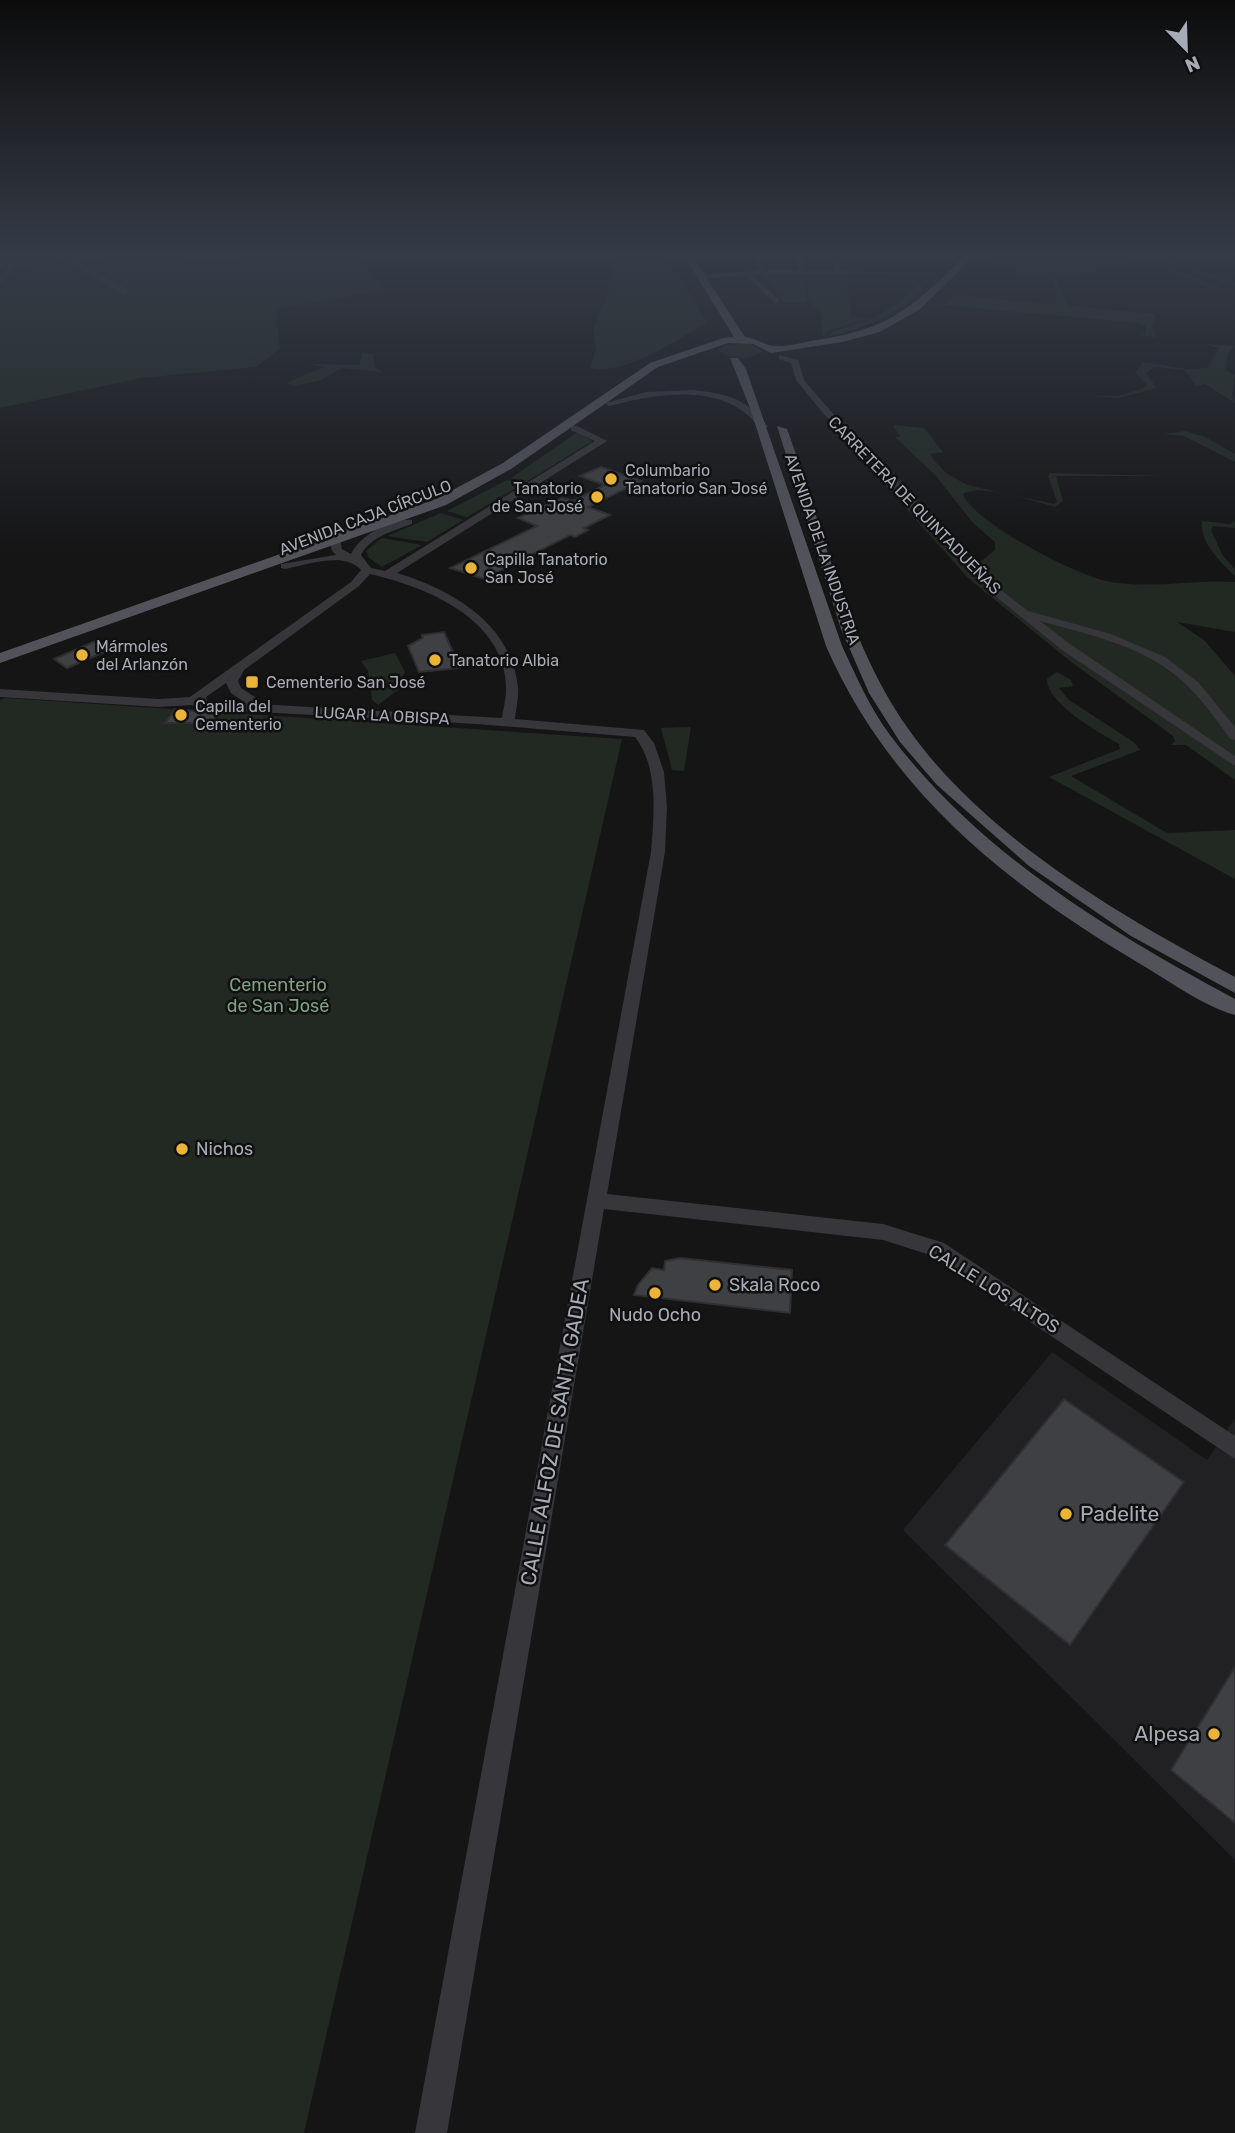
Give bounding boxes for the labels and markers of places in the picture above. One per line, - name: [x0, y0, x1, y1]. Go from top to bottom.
- place label: Columbario Tanatorio San José: [625, 461, 767, 498]
- marker: Columbario Tanatorio San José: [603, 471, 619, 487]
- place label: Tanatorio de San José: [492, 479, 583, 516]
- marker: Tanatorio de San José: [589, 489, 605, 505]
- place label: Capilla Tanatorio San José: [485, 550, 608, 587]
- marker: Capilla Tanatorio San José: [463, 560, 479, 576]
- place label: Mármoles del Arlanzón: [96, 637, 188, 674]
- marker: Mármoles del Arlanzón: [74, 647, 90, 663]
- place label: Tanatorio Albia: [449, 651, 559, 670]
- marker: Tanatorio Albia: [427, 652, 443, 668]
- place label: Cementerio San José: [266, 673, 426, 692]
- marker: Cementerio San José: [244, 674, 260, 690]
- place label: Capilla del Cementerio: [195, 697, 282, 734]
- marker: Capilla del Cementerio: [173, 707, 189, 723]
- place label: Nichos: [196, 1138, 253, 1160]
- marker: Nichos: [174, 1141, 190, 1157]
- place label: Skala Roco: [729, 1274, 820, 1296]
- marker: Skala Roco: [707, 1277, 723, 1293]
- marker: Nudo Ocho: [647, 1285, 663, 1301]
- place label: Nudo Ocho: [609, 1304, 701, 1326]
- place label: Padelite: [1080, 1501, 1159, 1526]
- marker: Padelite: [1058, 1506, 1074, 1522]
- place label: Alpesa: [1134, 1721, 1200, 1746]
- marker: Alpesa: [1206, 1726, 1222, 1742]

